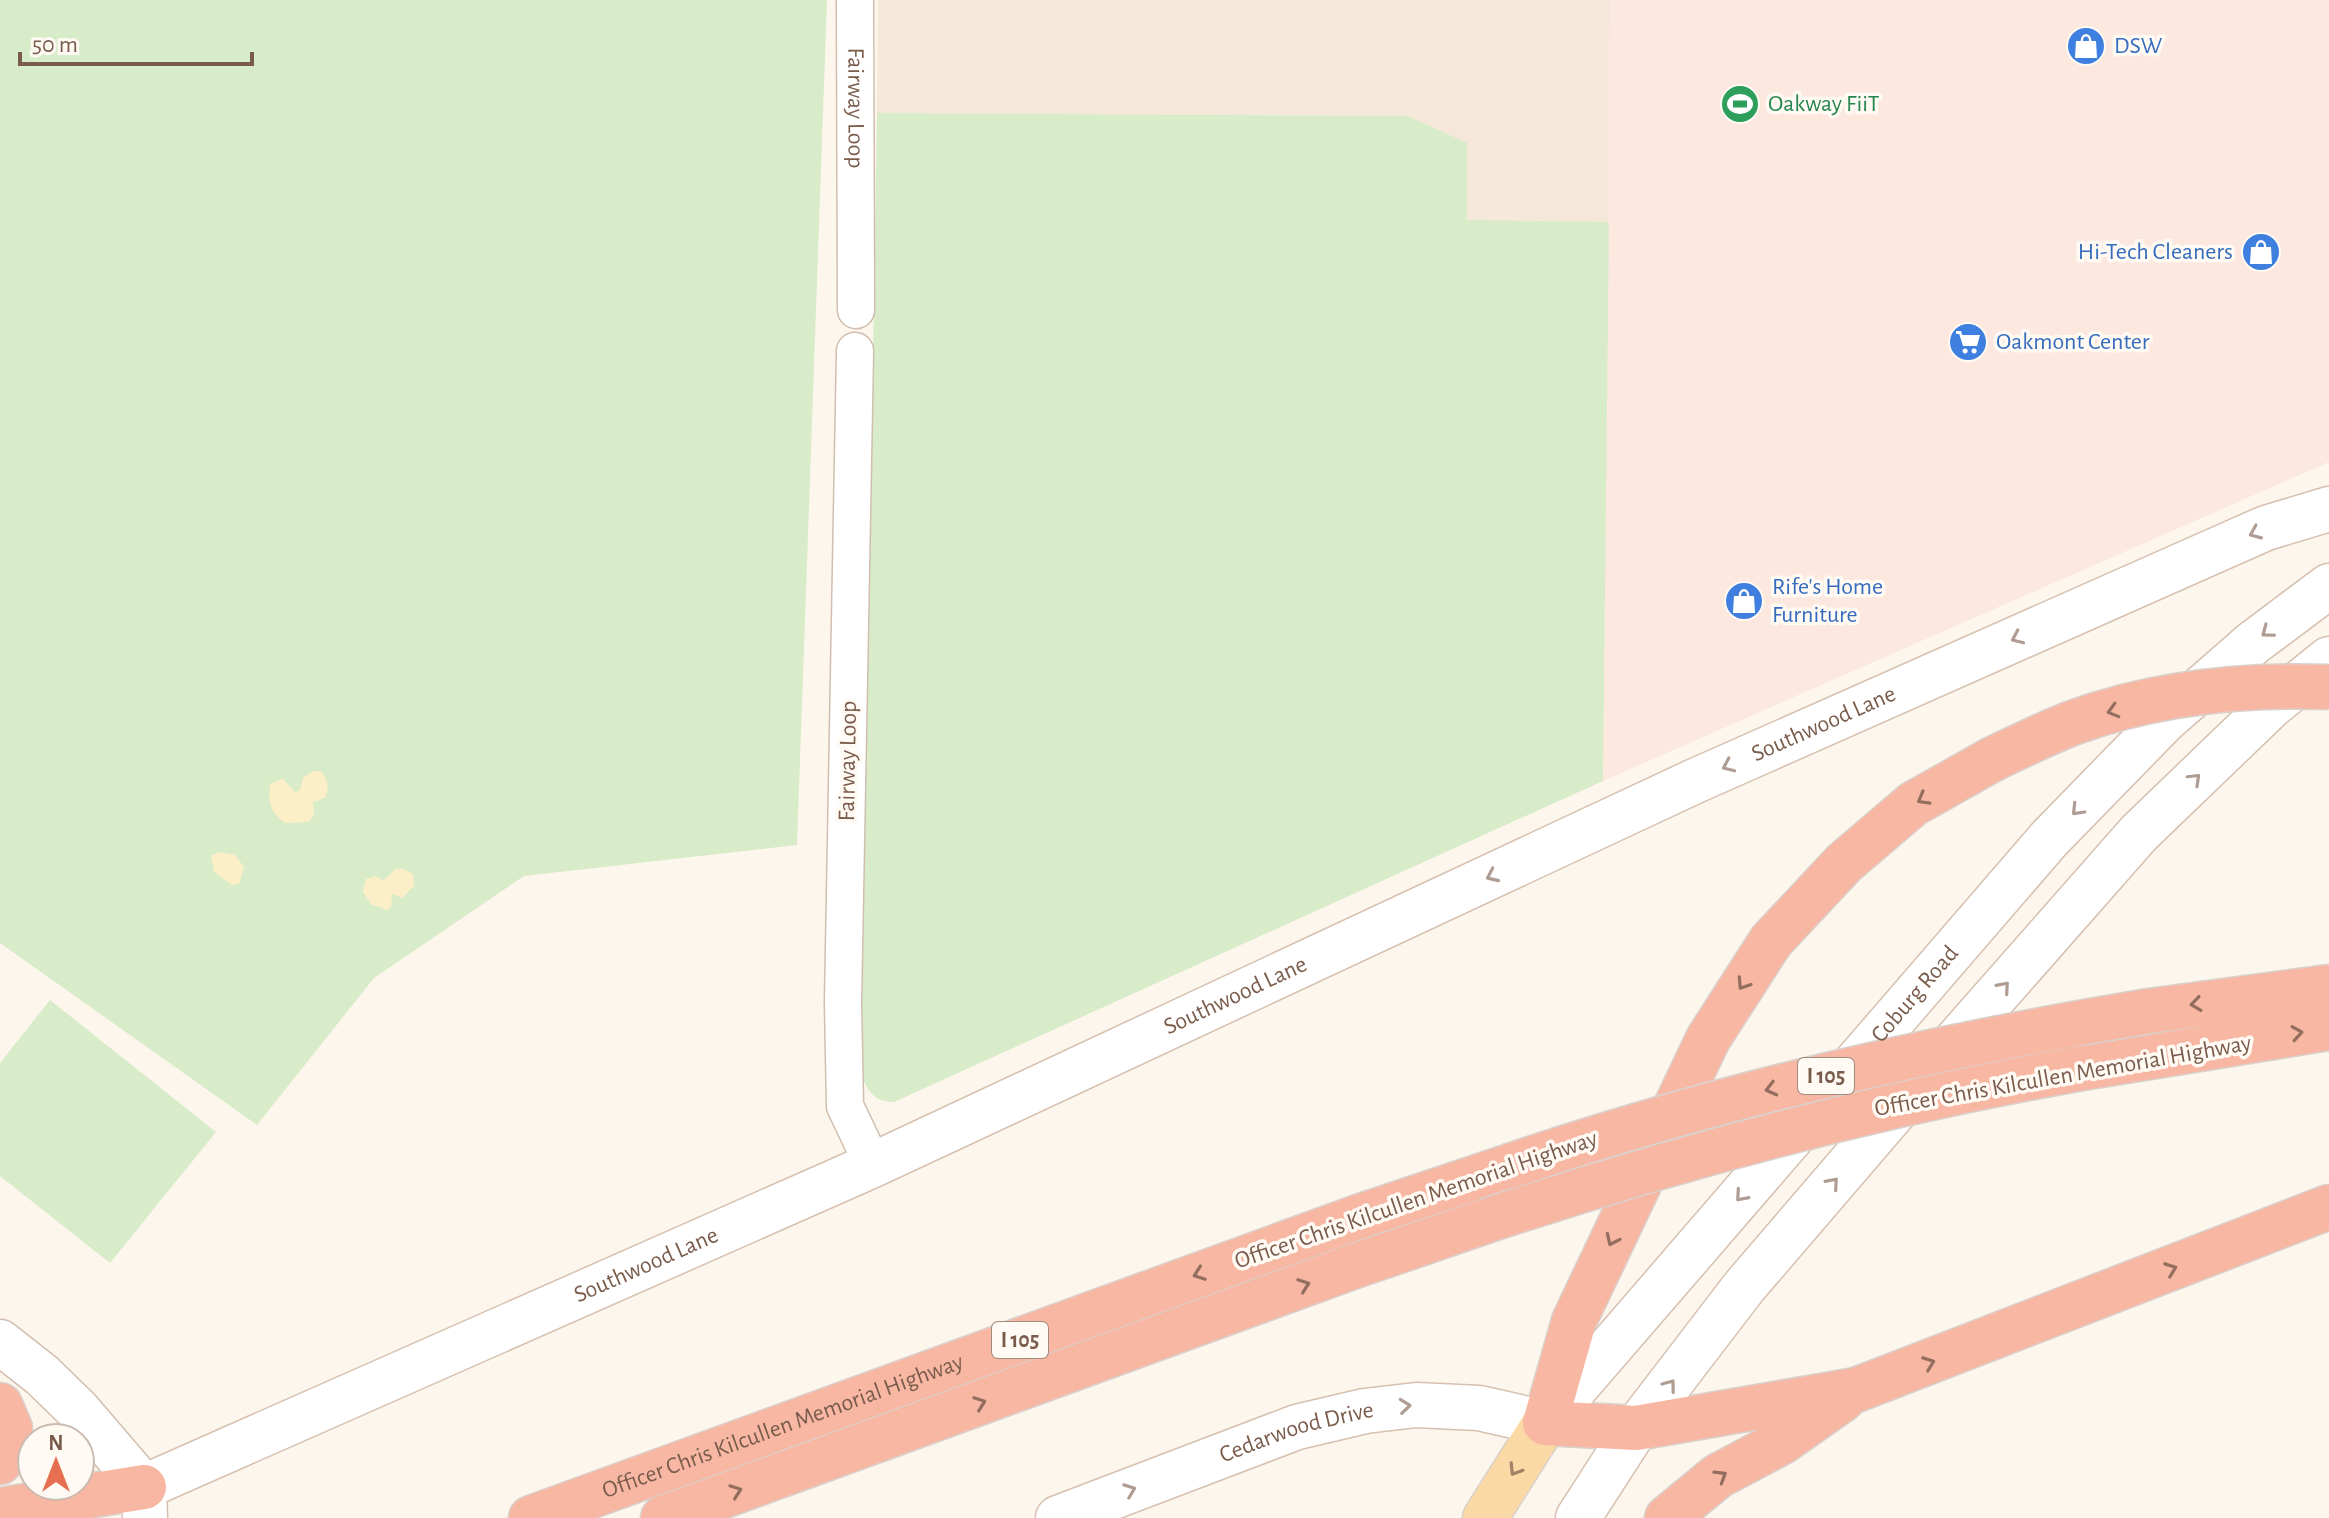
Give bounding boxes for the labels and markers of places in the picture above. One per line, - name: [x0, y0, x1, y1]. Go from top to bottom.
- shop icon: DSW: [2065, 25, 2107, 67]
- place label: DSW: [2114, 34, 2163, 58]
- sports icon: Oakway FiiT: [1719, 83, 1761, 125]
- place label: Oakway FiiT: [1768, 92, 1880, 116]
- shop icon: Hi-Tech Cleaners: [2240, 231, 2282, 273]
- place label: Hi-Tech Cleaners: [2078, 240, 2233, 264]
- supermarket icon: Oakmont Center: [1947, 321, 1989, 363]
- place label: Oakmont Center: [1996, 330, 2150, 354]
- place label: Rife's Home Furniture: [1772, 575, 1883, 627]
- shop icon: Rife's Home Furniture: [1723, 580, 1765, 622]

